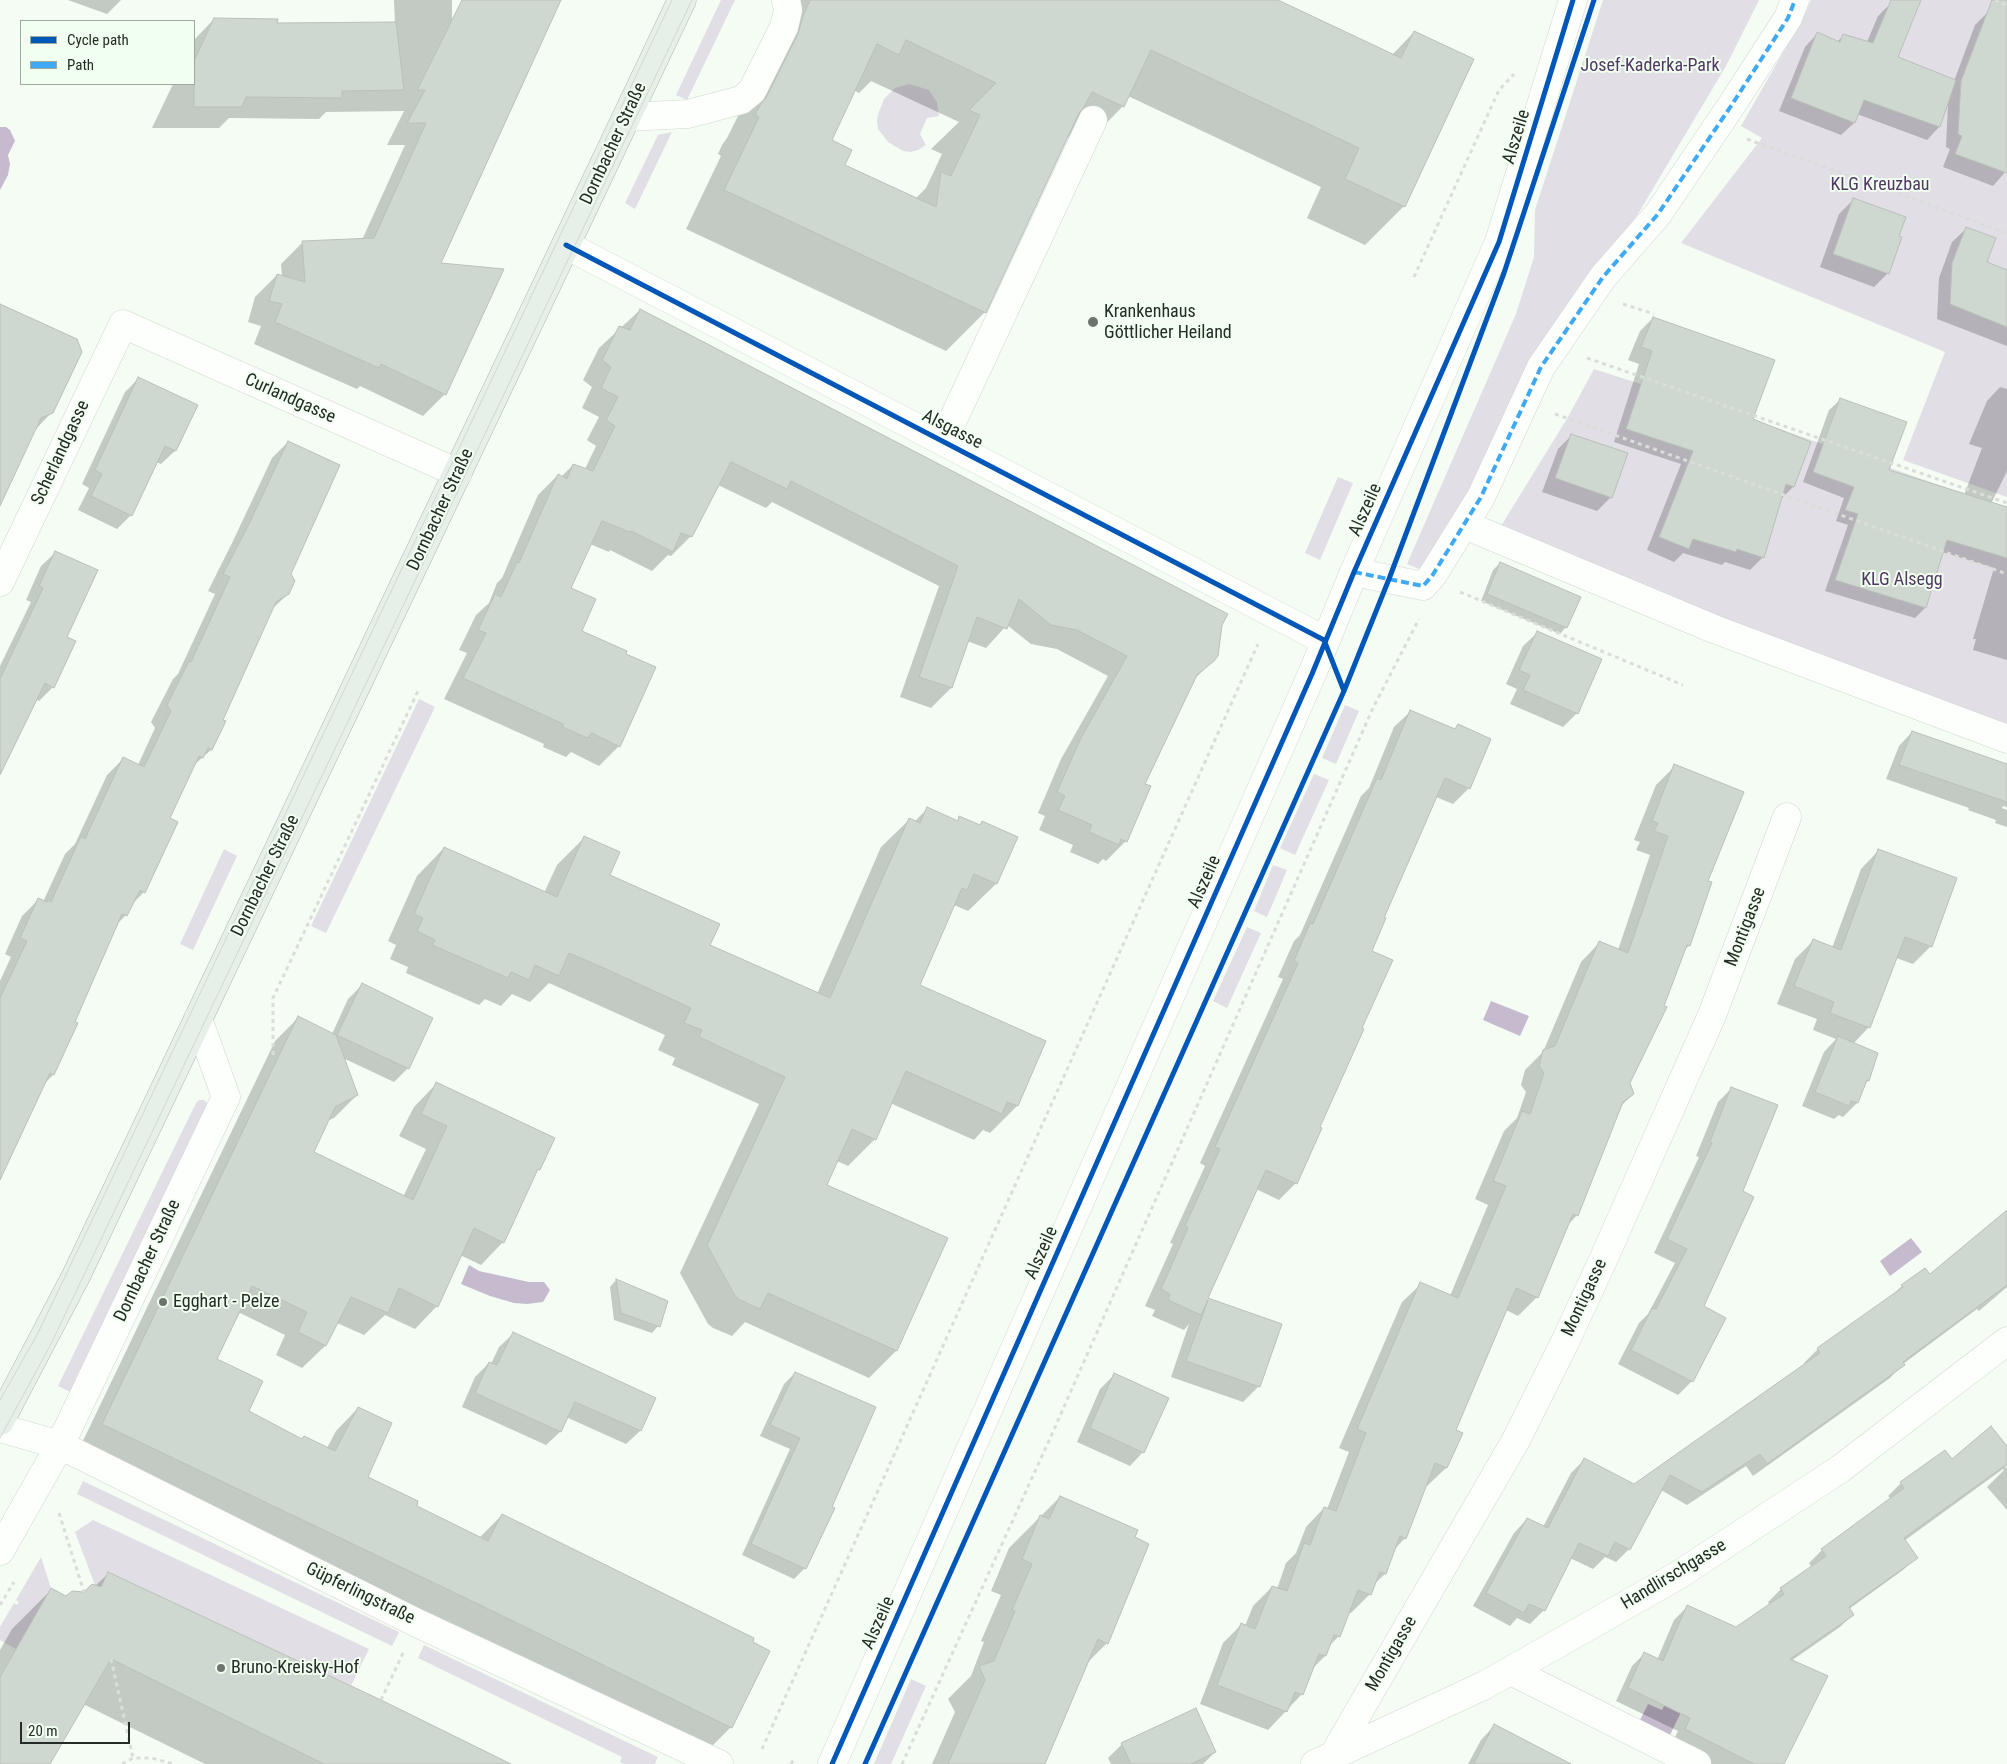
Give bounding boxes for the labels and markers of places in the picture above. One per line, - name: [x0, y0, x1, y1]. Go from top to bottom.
- place label: Krankenhaus Göttlicher Heiland: [1104, 301, 1232, 344]
- marker: Krankenhaus Göttlicher Heiland: [1086, 315, 1100, 329]
- place label: Egghart - Pelze: [173, 1291, 279, 1313]
- marker: Egghart - Pelze: [157, 1296, 169, 1308]
- place label: Bruno-Kreisky-Hof: [231, 1657, 359, 1679]
- marker: Bruno-Kreisky-Hof: [215, 1662, 227, 1674]

